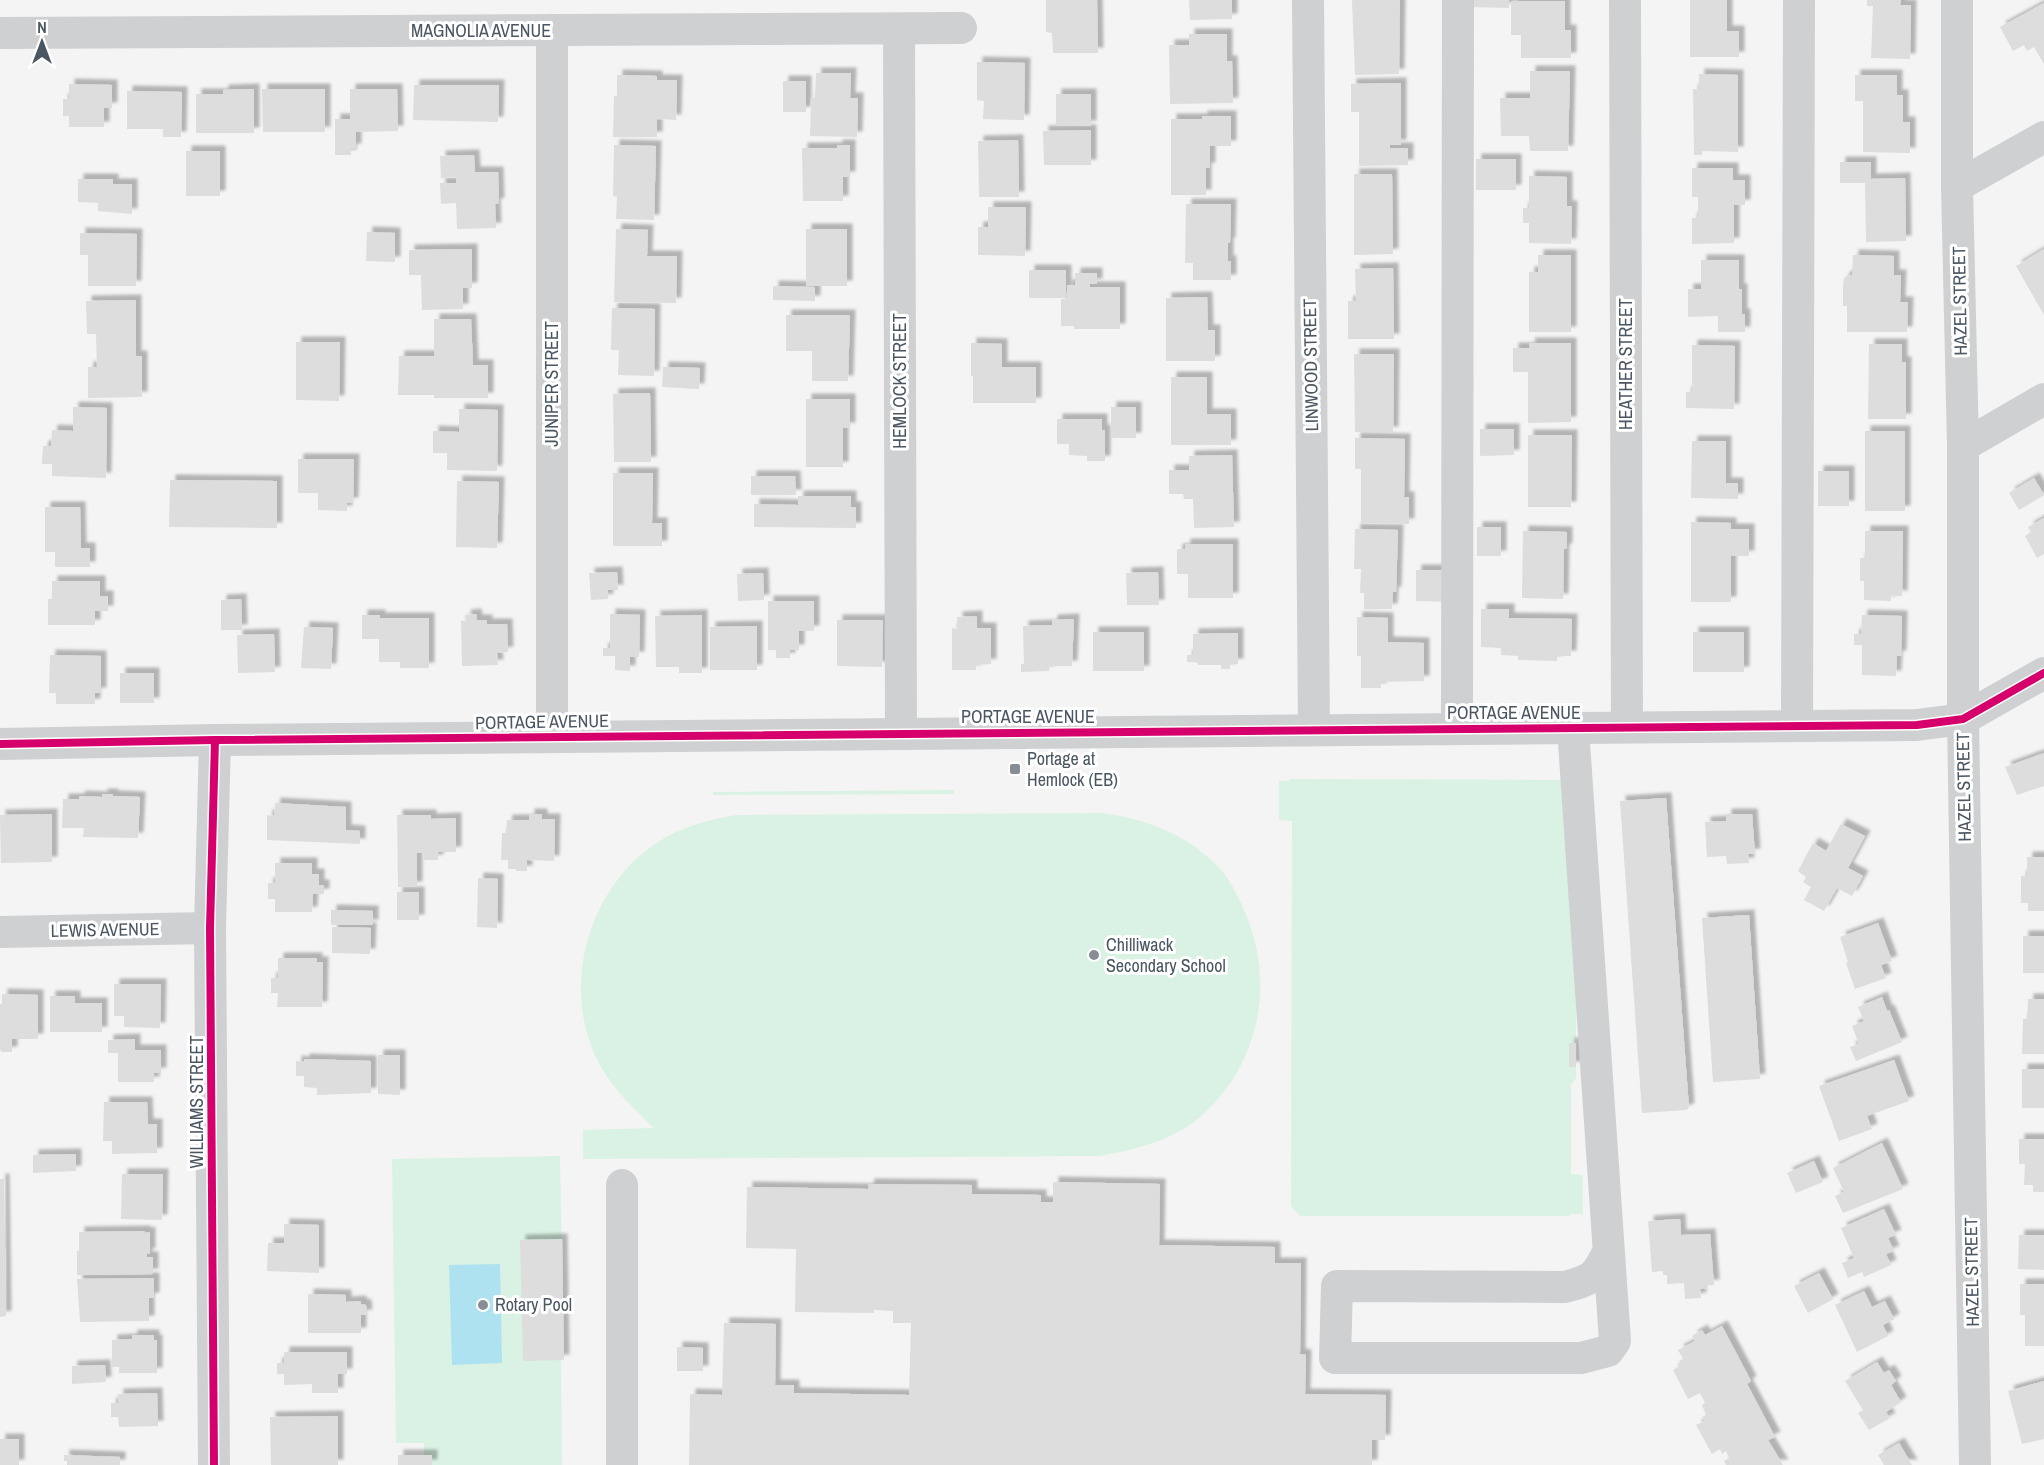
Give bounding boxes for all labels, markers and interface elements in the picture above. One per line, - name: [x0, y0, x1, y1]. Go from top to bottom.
- north arrow: [12, 12, 72, 72]
- text: N: [37, 16, 47, 38]
- street label: MAGNOLIA AVENUE: [411, 18, 551, 43]
- street label: HAZEL STREET: [1946, 246, 1973, 356]
- street label: LINWOOD STREET: [1297, 298, 1324, 432]
- street label: HEATHER STREET: [1613, 298, 1638, 430]
- street label: HEMLOCK STREET: [887, 313, 912, 449]
- street label: JUNIPER STREET: [539, 321, 564, 447]
- street label: PORTAGE AVENUE: [1447, 700, 1581, 725]
- street label: PORTAGE AVENUE: [961, 704, 1095, 729]
- street label: PORTAGE AVENUE: [475, 708, 609, 735]
- street label: HAZEL STREET: [1950, 732, 1977, 842]
- place label: Portage at Hemlock (EB): [1027, 746, 1118, 792]
- marker: Portage at Hemlock (EB): [1008, 762, 1022, 776]
- street label: LEWIS AVENUE: [50, 916, 160, 943]
- place label: Chilliwack Secondary School: [1106, 932, 1226, 978]
- marker: Chilliwack Secondary School: [1087, 948, 1101, 962]
- street label: WILLIAMS STREET: [184, 1036, 209, 1168]
- street label: HAZEL STREET: [1958, 1217, 1985, 1327]
- place label: Rotary Pool: [495, 1292, 572, 1317]
- marker: Rotary Pool: [476, 1298, 490, 1312]

